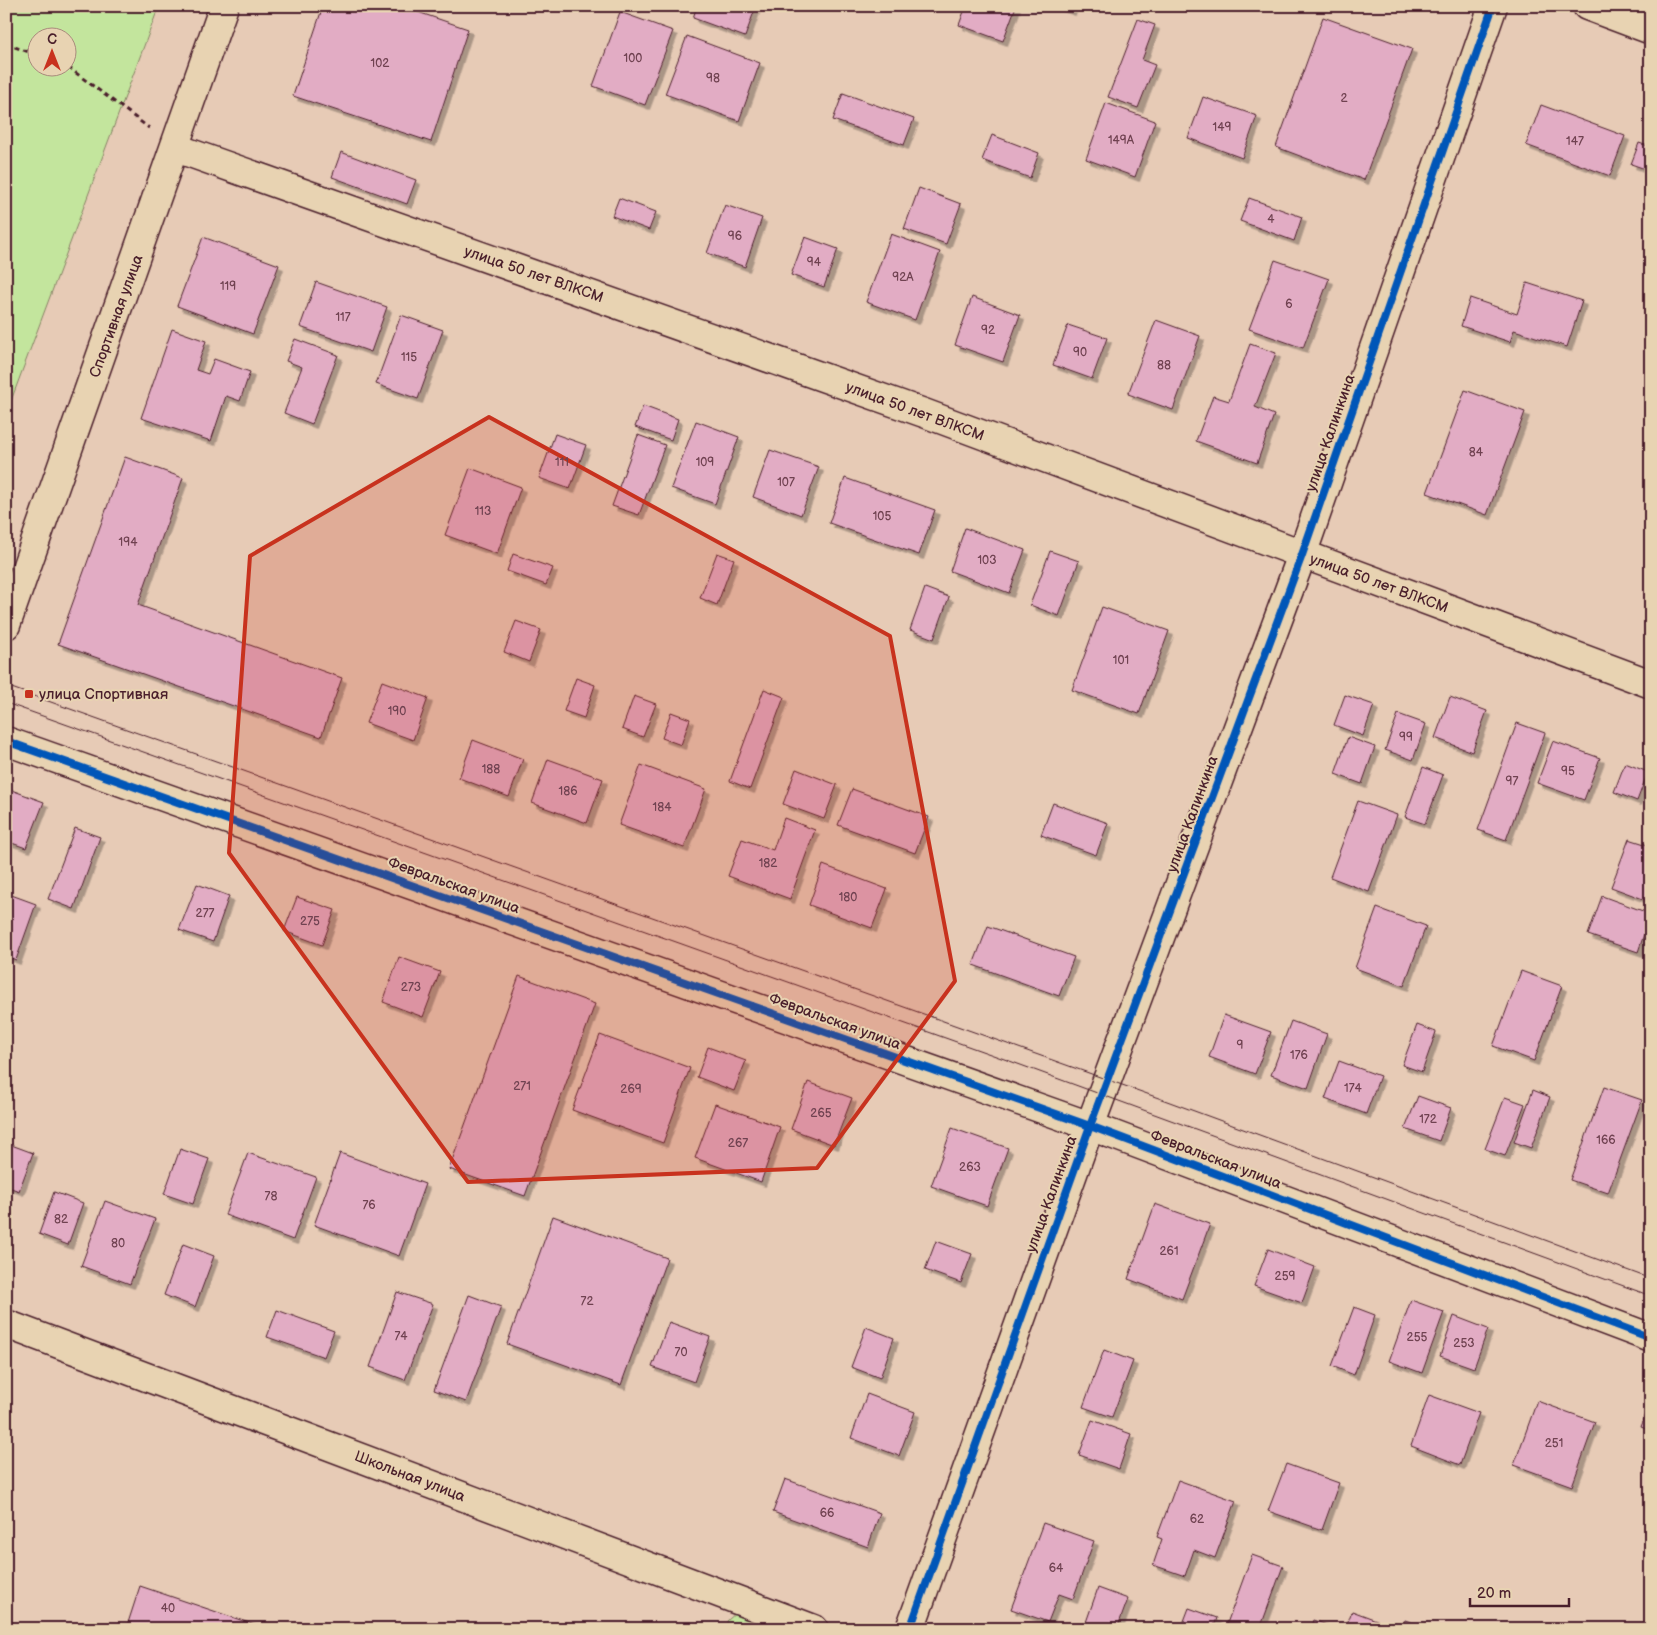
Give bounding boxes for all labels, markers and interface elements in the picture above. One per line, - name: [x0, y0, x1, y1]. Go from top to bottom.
- north arrow: [28, 28, 78, 78]
- text: С: [47, 31, 57, 48]
- house number: 100: [624, 51, 642, 66]
- house number: 102: [371, 56, 389, 71]
- house number: 98: [706, 71, 720, 86]
- house number: 2: [1340, 91, 1348, 106]
- house number: 149: [1213, 120, 1232, 135]
- house number: 149А: [1108, 133, 1135, 148]
- house number: 147: [1566, 134, 1584, 149]
- house number: 4: [1267, 212, 1275, 227]
- house number: 96: [728, 229, 742, 244]
- street label: улица 50 лет ВЛКСМ: [462, 242, 606, 307]
- street label: Спортивная улица: [85, 252, 148, 380]
- house number: 94: [807, 255, 822, 270]
- house number: 92А: [892, 270, 914, 285]
- house number: 119: [220, 279, 236, 294]
- house number: 6: [1285, 297, 1293, 312]
- house number: 117: [335, 310, 351, 325]
- house number: 92: [981, 323, 995, 338]
- house number: 90: [1073, 345, 1087, 360]
- house number: 115: [401, 350, 417, 365]
- house number: 88: [1157, 358, 1171, 373]
- street label: улица Калинкина: [1301, 372, 1360, 494]
- street label: улица 50 лет ВЛКСМ: [843, 378, 987, 445]
- house number: 84: [1469, 445, 1484, 460]
- house number: 111: [555, 455, 569, 470]
- house number: 109: [696, 455, 714, 470]
- house number: 107: [777, 475, 795, 490]
- house number: 113: [475, 504, 491, 519]
- house number: 105: [873, 509, 891, 524]
- house number: 194: [119, 535, 138, 550]
- street label: улица 50 лет ВЛКСМ: [1307, 550, 1451, 617]
- house number: 103: [977, 553, 997, 568]
- house number: 101: [1113, 653, 1129, 668]
- place label: улица Спортивная: [39, 685, 168, 704]
- marker: улица Спортивная: [23, 688, 35, 700]
- house number: 190: [388, 704, 406, 719]
- house number: 99: [1399, 730, 1413, 745]
- street label: улица Калинкина: [1162, 753, 1223, 875]
- house number: 188: [482, 762, 500, 777]
- house number: 95: [1561, 764, 1575, 779]
- house number: 97: [1506, 774, 1519, 789]
- house number: 186: [559, 784, 577, 799]
- house number: 184: [653, 800, 672, 815]
- street label: Февральская улица: [385, 853, 522, 918]
- house number: 182: [759, 856, 777, 871]
- house number: 180: [839, 890, 857, 905]
- house number: 277: [196, 906, 215, 921]
- house number: 275: [300, 914, 320, 929]
- house number: 273: [401, 980, 421, 995]
- street label: Февральская улица: [766, 989, 903, 1054]
- house number: 9: [1237, 1038, 1244, 1053]
- house number: 176: [1290, 1048, 1308, 1063]
- house number: 271: [513, 1079, 531, 1094]
- house number: 174: [1344, 1081, 1363, 1096]
- house number: 269: [620, 1082, 642, 1097]
- house number: 265: [810, 1106, 832, 1121]
- house number: 172: [1419, 1112, 1437, 1127]
- street label: Февральская улица: [1148, 1126, 1284, 1193]
- street label: улица Калинкина: [1021, 1133, 1082, 1255]
- house number: 166: [1596, 1133, 1616, 1148]
- house number: 267: [728, 1136, 748, 1151]
- house number: 263: [959, 1160, 981, 1175]
- house number: 78: [265, 1189, 277, 1204]
- house number: 76: [362, 1198, 376, 1213]
- house number: 82: [54, 1212, 68, 1227]
- house number: 80: [111, 1236, 125, 1251]
- house number: 261: [1159, 1244, 1179, 1259]
- house number: 259: [1275, 1269, 1296, 1284]
- house number: 72: [581, 1294, 593, 1309]
- house number: 74: [394, 1329, 408, 1344]
- house number: 255: [1407, 1330, 1428, 1345]
- house number: 253: [1453, 1336, 1475, 1351]
- house number: 70: [675, 1345, 687, 1360]
- house number: 251: [1545, 1436, 1563, 1451]
- street label: Школьная улица: [352, 1447, 468, 1506]
- house number: 66: [820, 1506, 834, 1521]
- house number: 62: [1190, 1512, 1204, 1527]
- house number: 64: [1049, 1561, 1064, 1576]
- scale bar: [1470, 1575, 1568, 1607]
- text: 20 m: [1477, 1584, 1511, 1603]
- house number: 40: [161, 1601, 175, 1616]

